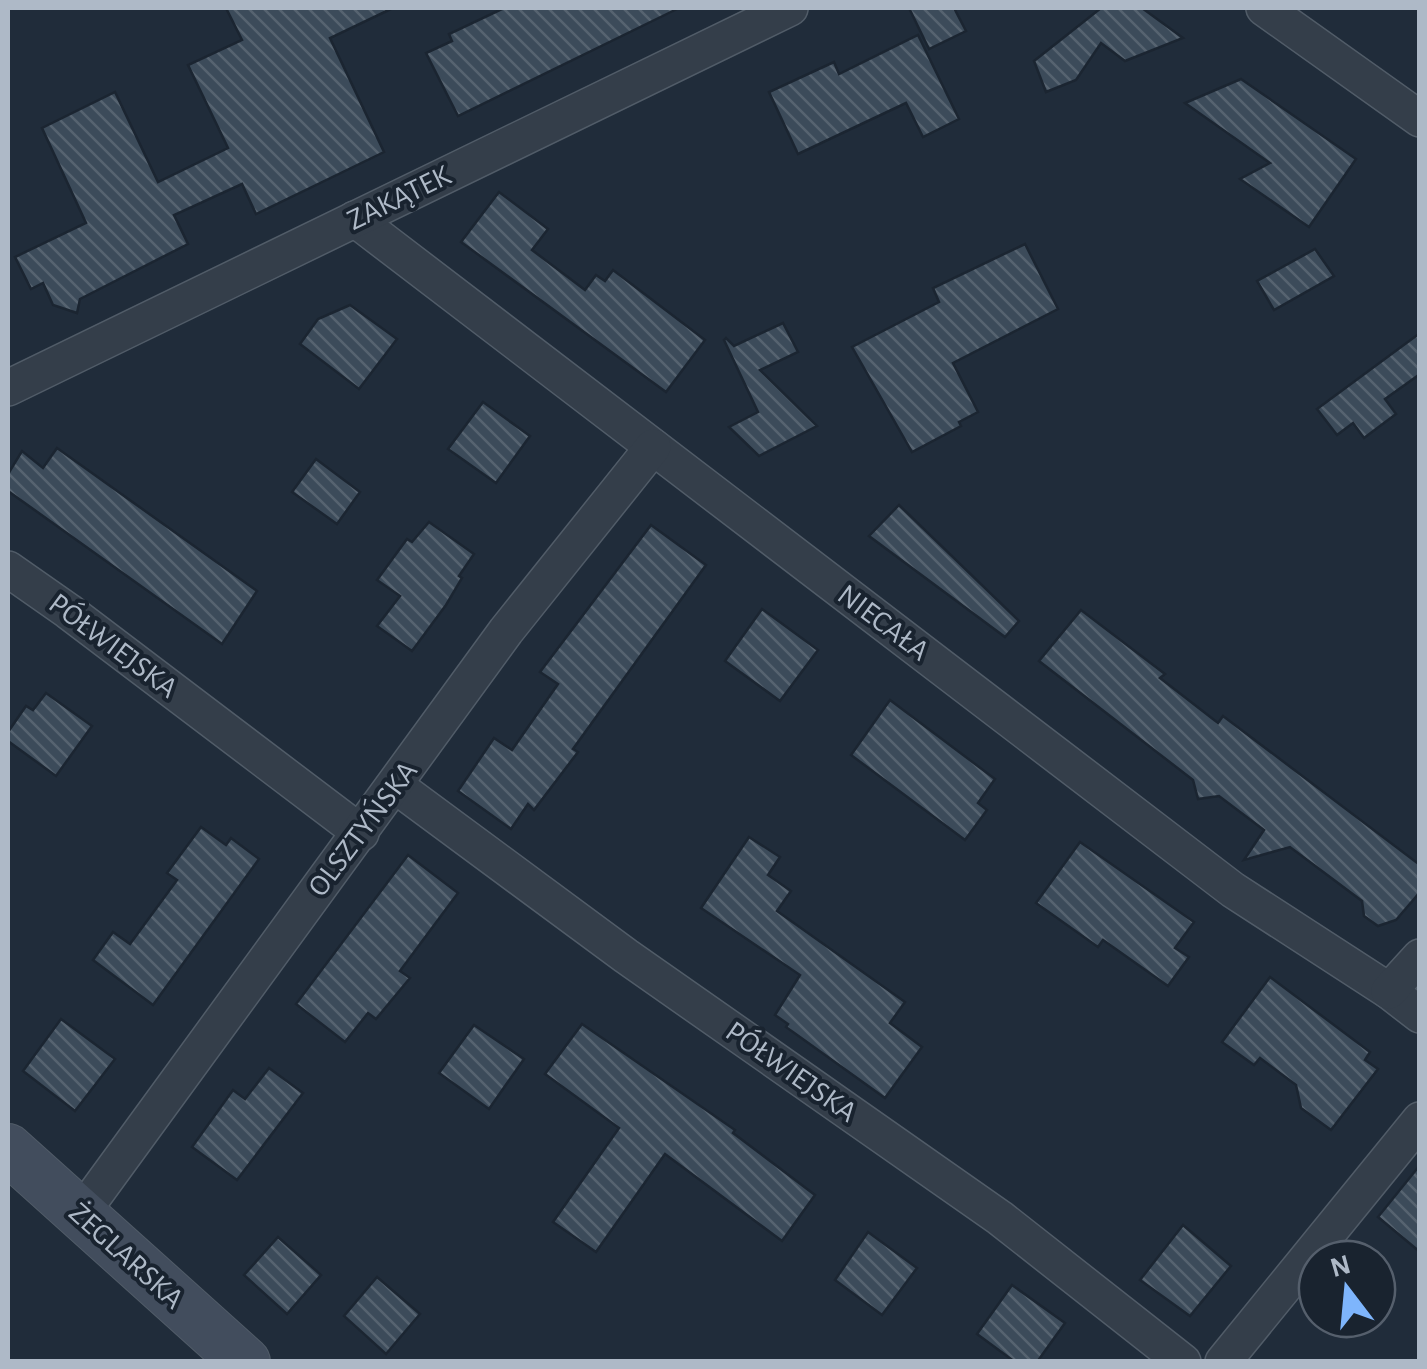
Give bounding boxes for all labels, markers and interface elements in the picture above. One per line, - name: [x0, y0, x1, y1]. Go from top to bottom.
- street label: ZAKĄTEK: [343, 160, 456, 236]
- street label: NIECAŁA: [832, 579, 934, 667]
- street label: PÓŁWIEJSKA: [43, 587, 184, 704]
- street label: OLSZTYŃSKA: [301, 755, 423, 902]
- street label: PÓŁWIEJSKA: [720, 1014, 863, 1128]
- street label: ŻEGLARSKA: [63, 1196, 190, 1315]
- north arrow: [1297, 1239, 1397, 1339]
- text: N: [1327, 1251, 1354, 1283]

